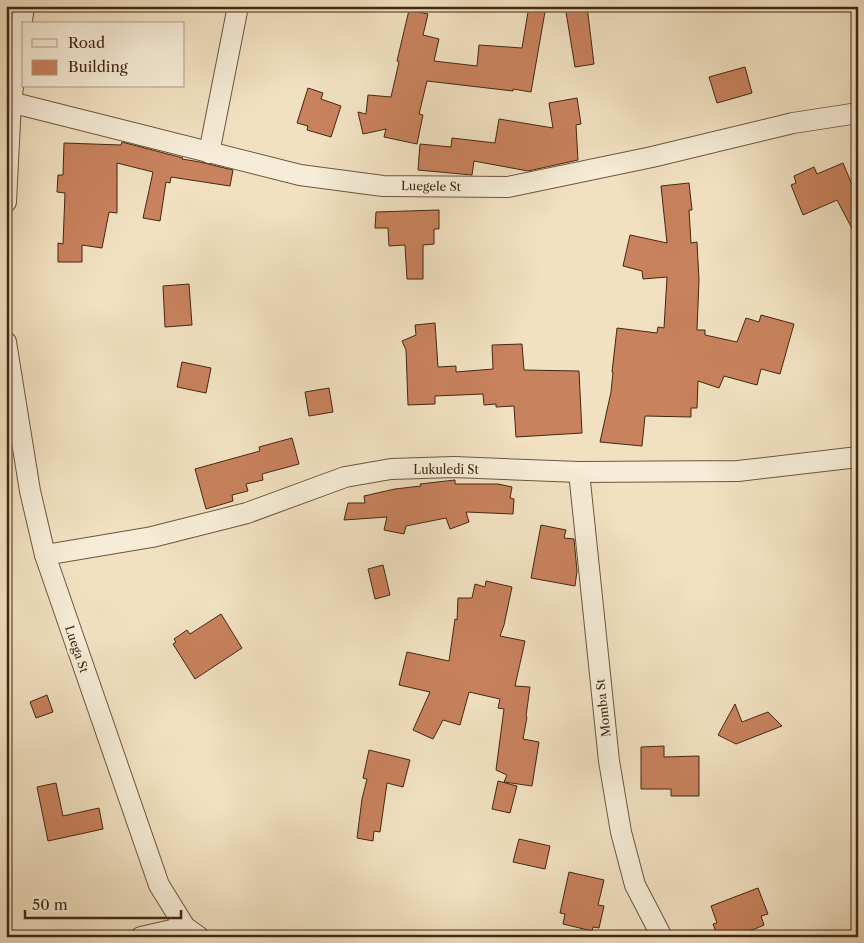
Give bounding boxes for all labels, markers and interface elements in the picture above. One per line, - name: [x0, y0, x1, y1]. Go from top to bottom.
- legend: [22, 22, 185, 88]
- text: Road: [68, 33, 105, 52]
- text: Building: [68, 57, 128, 76]
- street label: Luegele St: [401, 178, 462, 194]
- street label: Lukuledi St: [413, 462, 479, 477]
- street label: Luega St: [62, 623, 92, 675]
- street label: Momba St: [592, 677, 614, 738]
- scale bar: [25, 888, 181, 920]
- text: 50 m: [32, 895, 68, 914]

